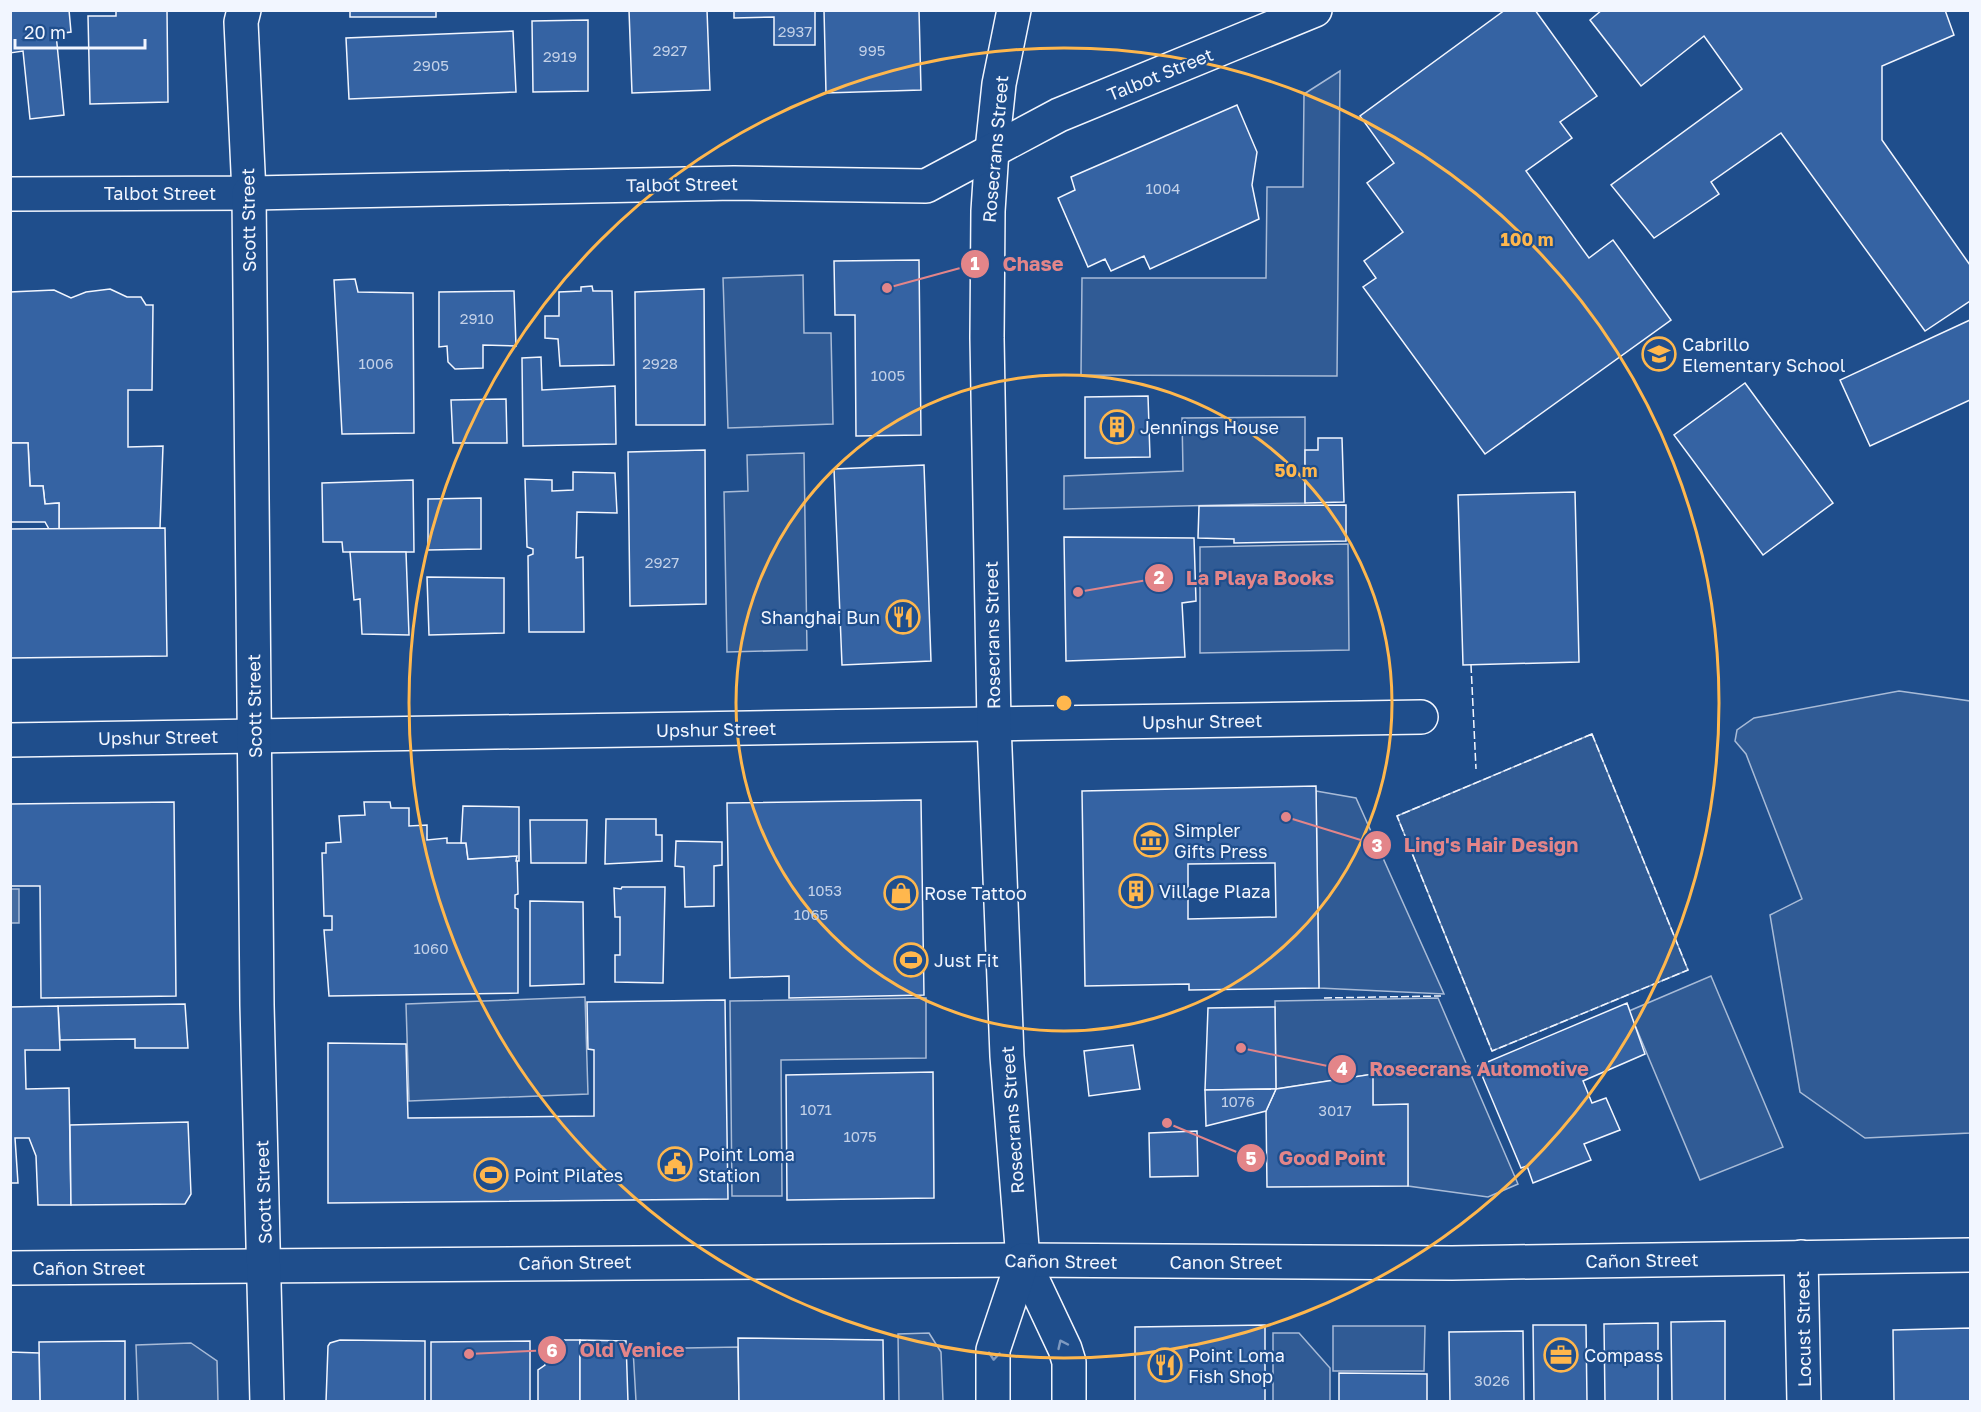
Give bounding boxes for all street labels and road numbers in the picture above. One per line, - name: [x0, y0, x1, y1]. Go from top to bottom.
- street label: Talbot Street: [1104, 43, 1216, 105]
- street label: Rosecrans Street: [978, 74, 1012, 224]
- street label: Scott Street: [236, 168, 260, 272]
- street label: Talbot Street: [626, 172, 738, 196]
- street label: Talbot Street: [104, 182, 216, 204]
- street label: Rosecrans Street: [980, 561, 1004, 709]
- street label: Scott Street: [242, 654, 266, 758]
- street label: Upshur Street: [1142, 709, 1262, 733]
- street label: Upshur Street: [656, 717, 776, 741]
- street label: Upshur Street: [98, 725, 218, 749]
- street label: Rosecrans Street: [996, 1045, 1028, 1195]
- street label: Scott Street: [250, 1140, 276, 1244]
- street label: Cañon Street: [1585, 1248, 1699, 1272]
- street label: Cañon Street: [1004, 1249, 1118, 1273]
- street label: Cañon Street: [518, 1250, 632, 1274]
- street label: Canon Street: [1169, 1251, 1283, 1273]
- street label: Cañon Street: [32, 1257, 146, 1279]
- street label: Locust Street: [1791, 1271, 1815, 1387]

